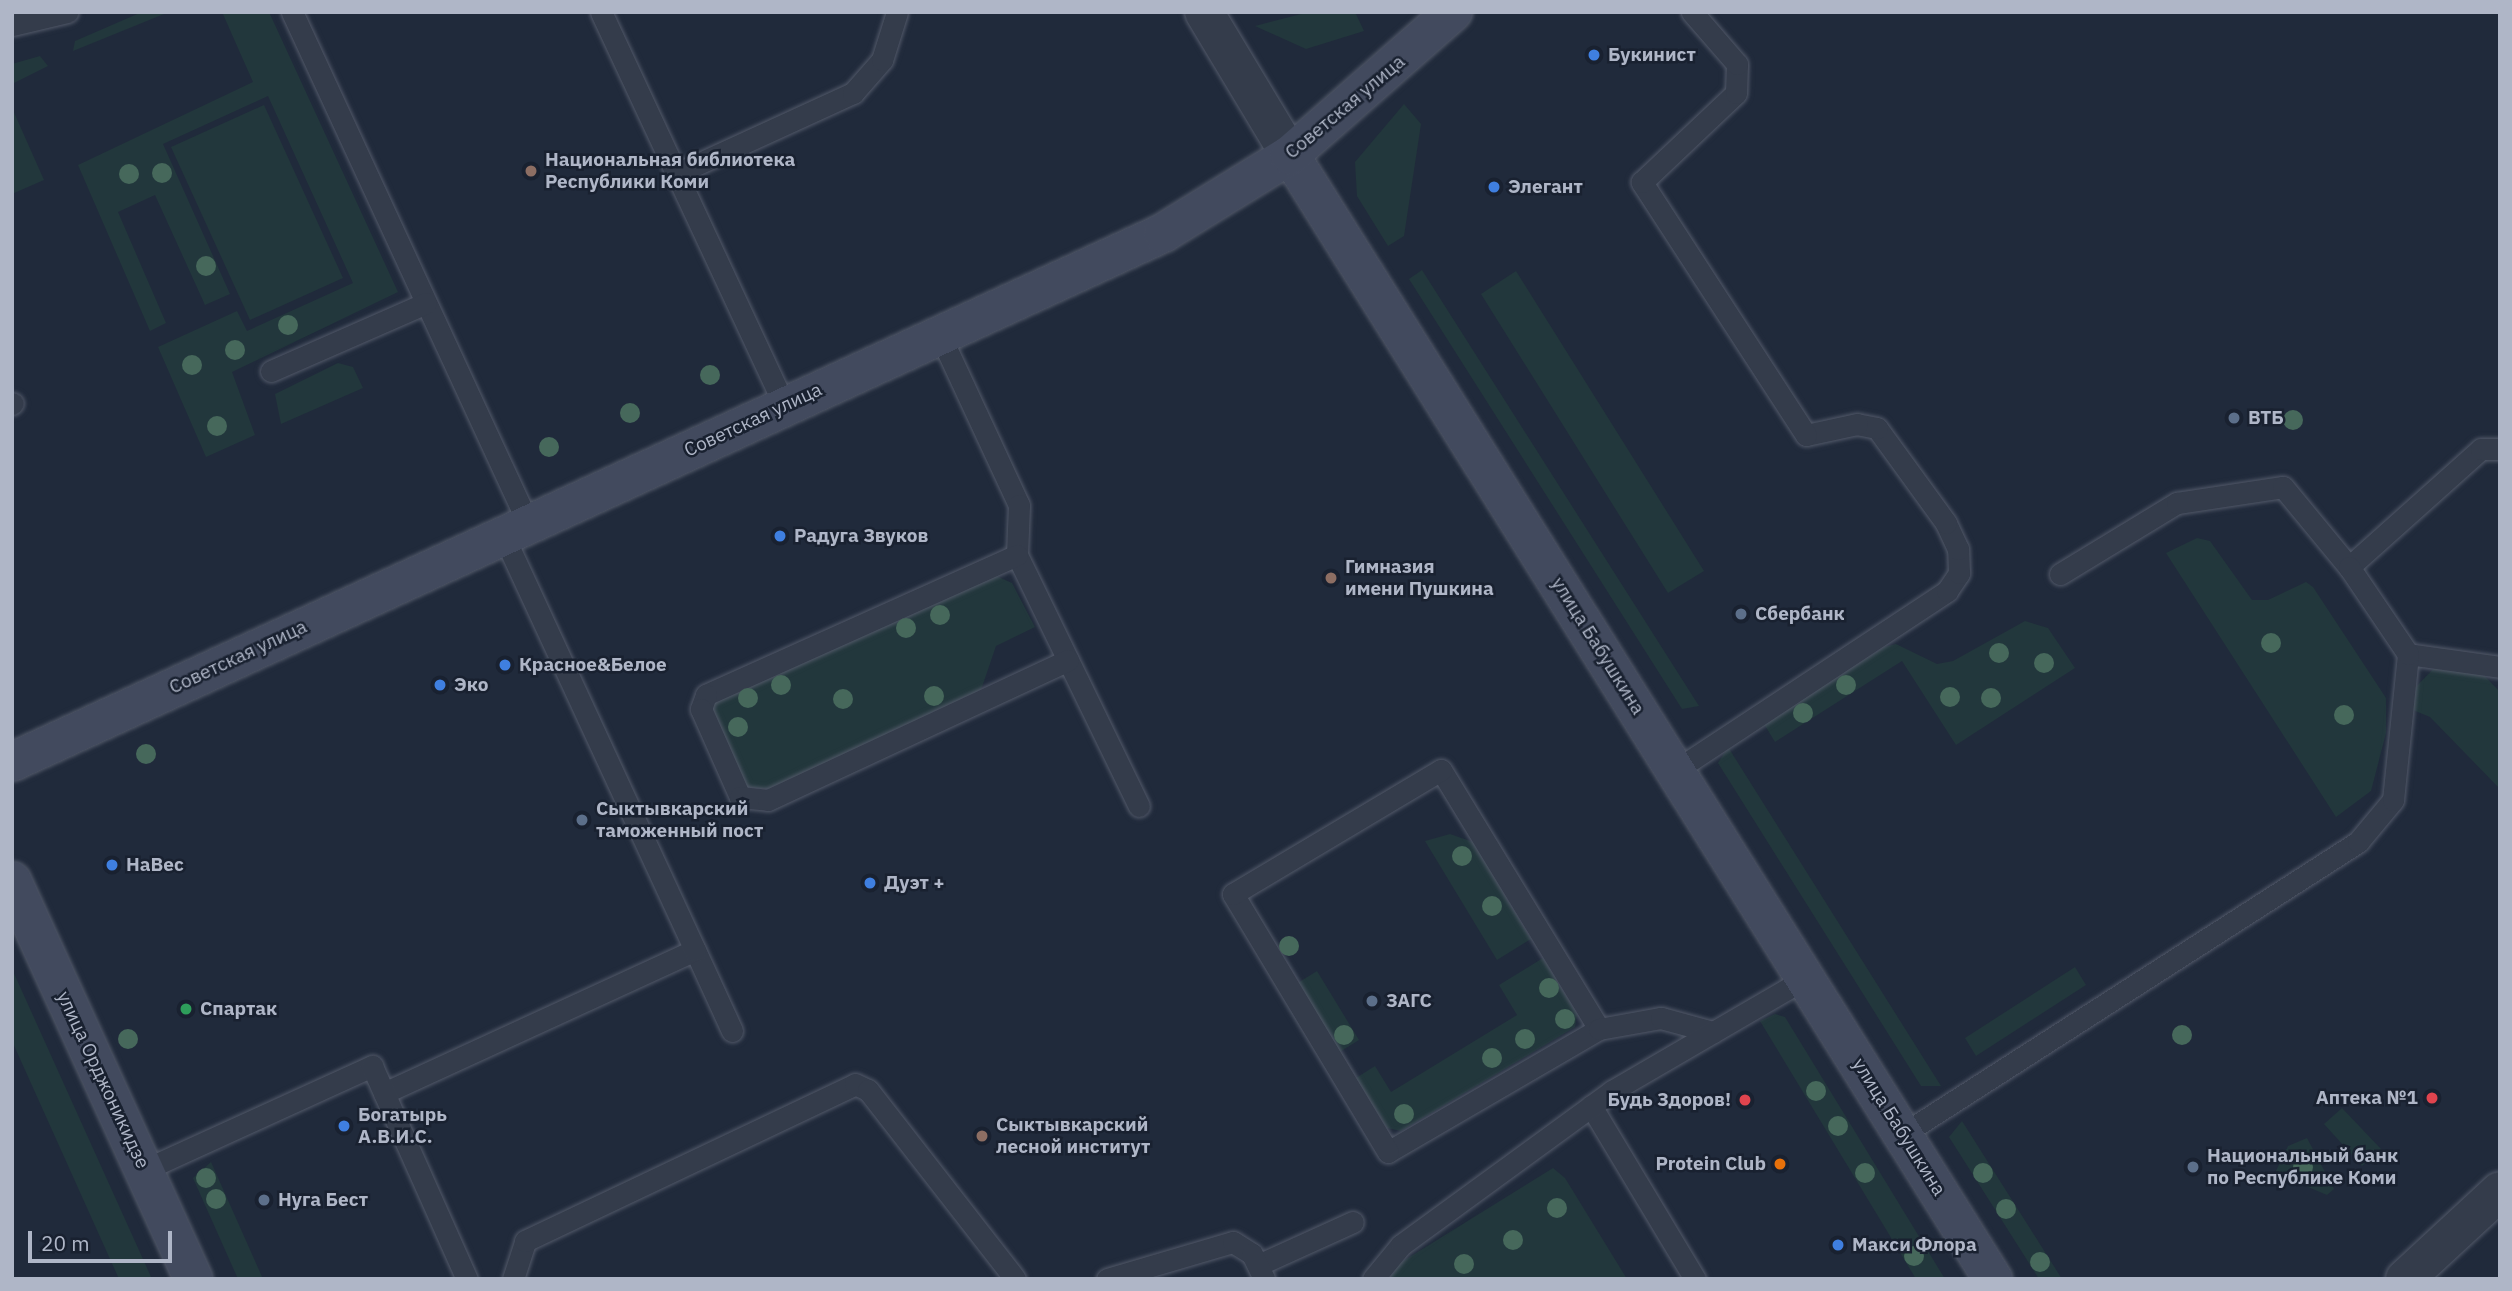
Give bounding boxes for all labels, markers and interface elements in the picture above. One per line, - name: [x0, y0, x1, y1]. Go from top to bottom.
- place label: Букинист: [1608, 44, 1696, 66]
- marker: Букинист: [1586, 47, 1602, 63]
- street label: Советская улица: [1281, 50, 1409, 164]
- place label: Национальная библиотека Республики Коми: [545, 149, 795, 193]
- marker: Национальная библиотека Республики Коми: [523, 163, 539, 179]
- place label: Элегант: [1508, 176, 1583, 198]
- marker: Элегант: [1486, 179, 1502, 195]
- street label: Советская улица: [681, 378, 825, 462]
- place label: ВТБ: [2248, 407, 2284, 429]
- marker: ВТБ: [2226, 410, 2242, 426]
- place label: Радуга Звуков: [794, 525, 928, 547]
- marker: Радуга Звуков: [772, 528, 788, 544]
- place label: Гимназия имени Пушкина: [1345, 556, 1494, 600]
- marker: Гимназия имени Пушкина: [1323, 570, 1339, 586]
- street label: улица Бабушкина: [1547, 573, 1649, 719]
- place label: Сбербанк: [1755, 603, 1845, 625]
- marker: Сбербанк: [1733, 606, 1749, 622]
- street label: Советская улица: [166, 615, 310, 699]
- place label: Красное&Белое: [519, 654, 667, 676]
- marker: Красное&Белое: [497, 657, 513, 673]
- place label: Эко: [454, 674, 488, 696]
- marker: Эко: [432, 677, 448, 693]
- place label: Сыктывкарский таможенный пост: [596, 798, 763, 842]
- marker: Сыктывкарский таможенный пост: [574, 812, 590, 828]
- place label: НаВес: [126, 854, 184, 876]
- marker: НаВес: [104, 857, 120, 873]
- place label: Дуэт +: [884, 872, 945, 894]
- marker: Дуэт +: [862, 875, 878, 891]
- street label: улица Орджоникидзе: [52, 988, 154, 1172]
- place label: ЗАГС: [1386, 990, 1432, 1012]
- marker: ЗАГС: [1364, 993, 1380, 1009]
- place label: Спартак: [200, 998, 277, 1020]
- marker: Спартак: [178, 1001, 194, 1017]
- street label: улица Бабушкина: [1848, 1054, 1950, 1200]
- place label: Аптека №1: [2316, 1087, 2418, 1109]
- place label: Будь Здоров!: [1608, 1089, 1731, 1111]
- marker: Аптека №1: [2424, 1090, 2440, 1106]
- marker: Будь Здоров!: [1737, 1092, 1753, 1108]
- place label: Богатырь А.В.И.С.: [358, 1104, 447, 1148]
- place label: Сыктывкарский лесной институт: [996, 1114, 1150, 1158]
- marker: Богатырь А.В.И.С.: [336, 1118, 352, 1134]
- marker: Сыктывкарский лесной институт: [974, 1128, 990, 1144]
- place label: Национальный банк по Республике Коми: [2207, 1145, 2398, 1189]
- place label: Protein Club: [1655, 1153, 1766, 1175]
- marker: Protein Club: [1772, 1156, 1788, 1172]
- marker: Национальный банк по Республике Коми: [2185, 1159, 2201, 1175]
- place label: Нуга Бест: [278, 1189, 368, 1211]
- marker: Нуга Бест: [256, 1192, 272, 1208]
- scale bar: [32, 1218, 175, 1262]
- text: 20 m: [41, 1229, 90, 1257]
- place label: Макси Флора: [1852, 1234, 1977, 1256]
- marker: Макси Флора: [1830, 1237, 1846, 1253]

